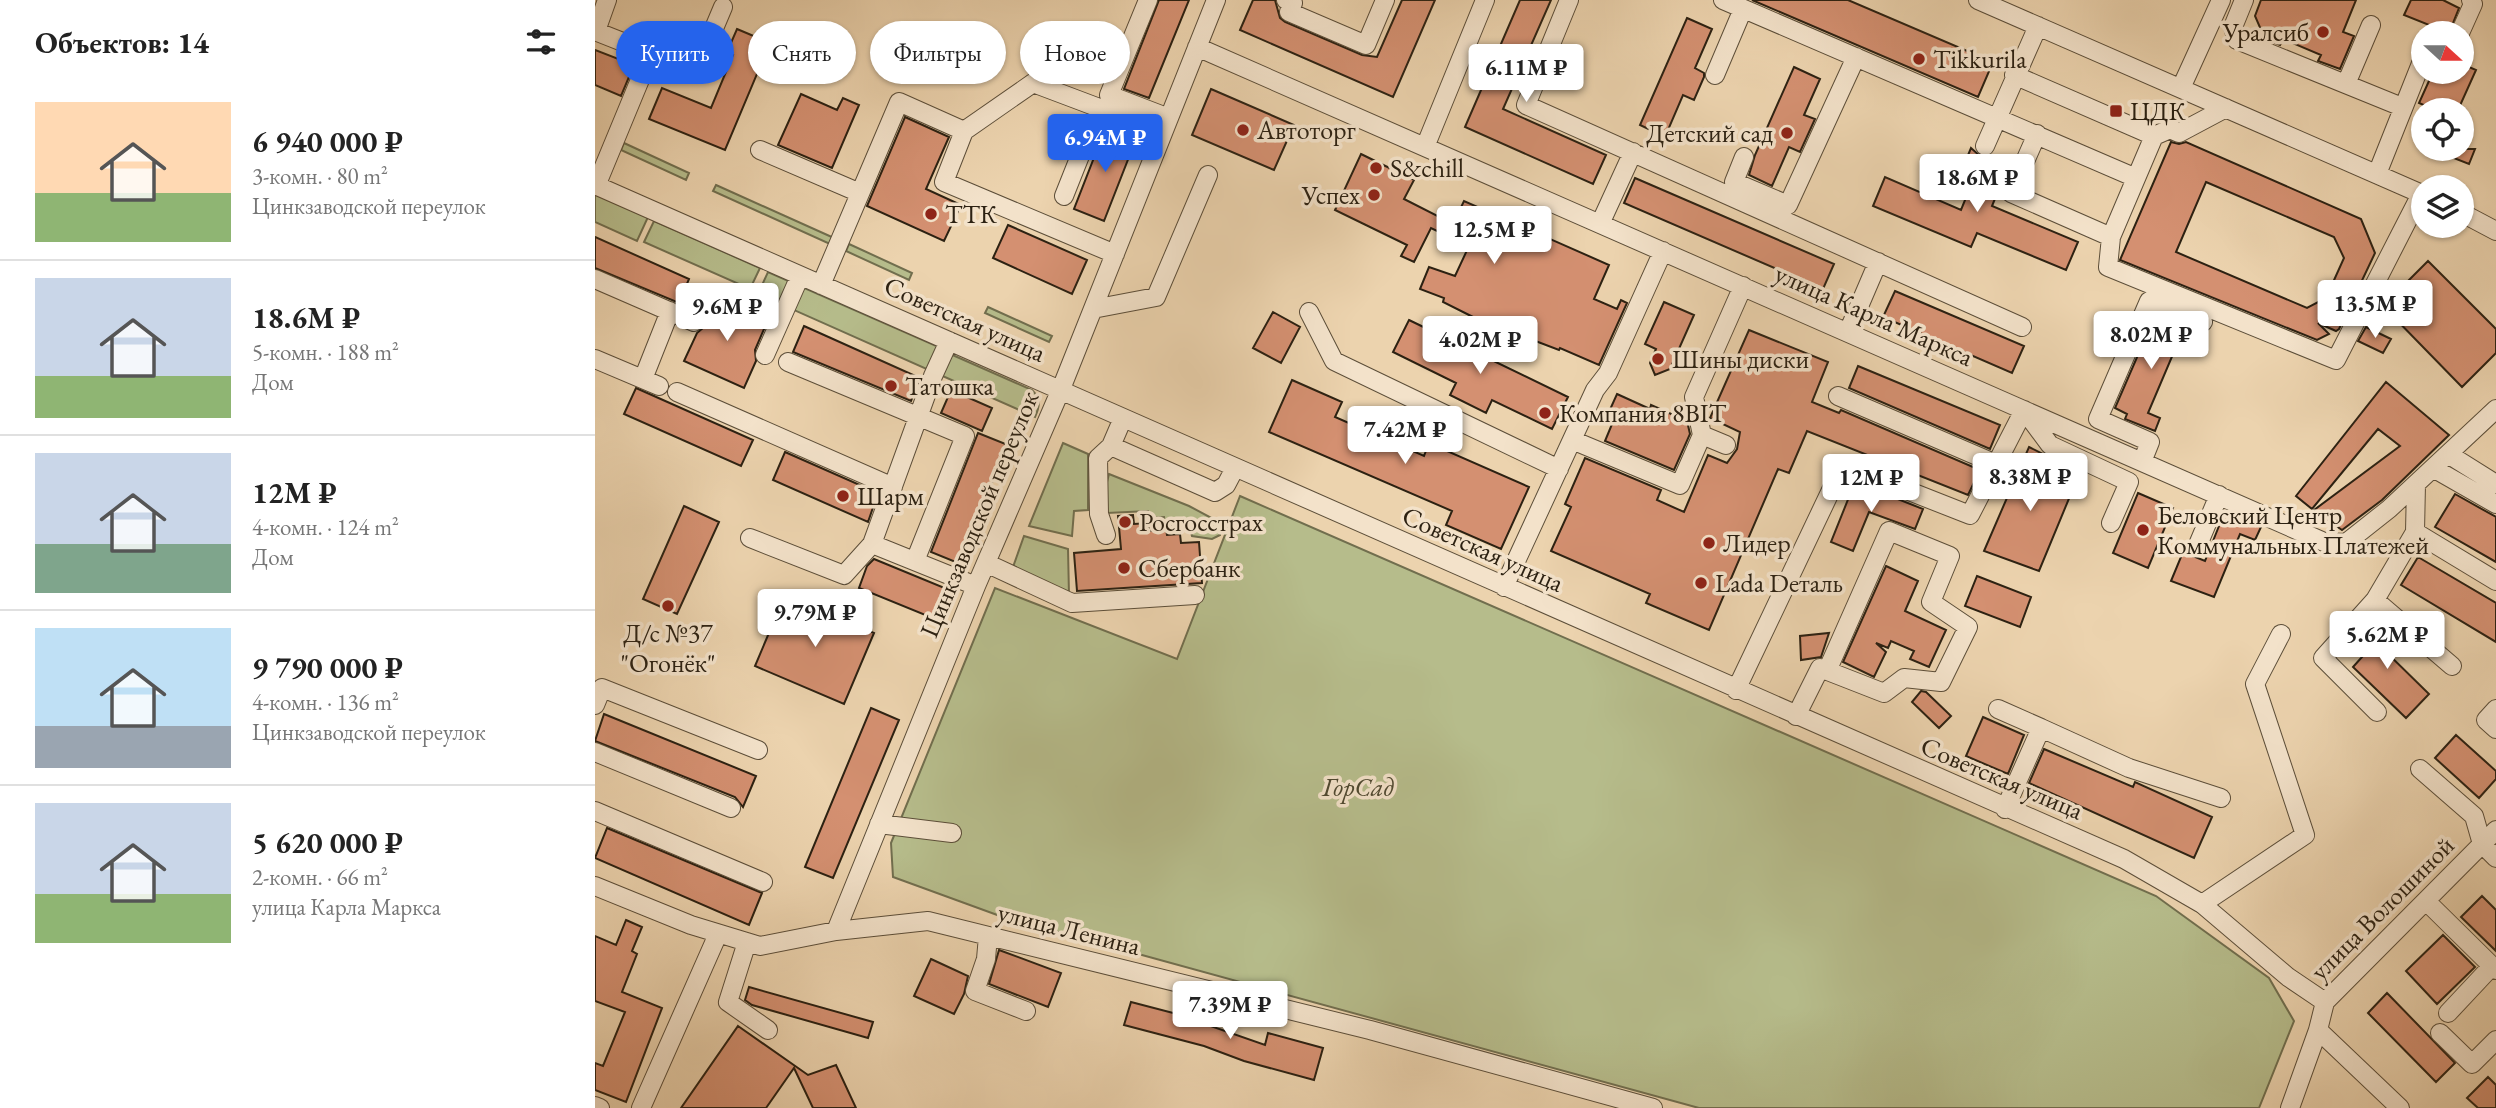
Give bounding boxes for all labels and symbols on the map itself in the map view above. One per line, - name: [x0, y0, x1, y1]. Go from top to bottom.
- place label: Уралсиб: [2222, 15, 2309, 49]
- north arrow: [2411, 21, 2475, 84]
- marker: Уралсиб: [2315, 24, 2331, 40]
- place label: Tikkurila: [1933, 42, 2027, 76]
- pin: 6.11M ₽: [1461, 44, 1591, 104]
- marker: Tikkurila: [1911, 51, 1927, 67]
- place label: ЦДК: [2130, 94, 2187, 128]
- marker: ЦДК: [2108, 103, 2124, 119]
- place label: Автоторг: [1256, 113, 1356, 147]
- pin: 6.94M ₽: [1040, 114, 1170, 174]
- place label: Детский сад: [1646, 116, 1773, 150]
- marker: Автоторг: [1235, 122, 1251, 138]
- marker: Детский сад: [1779, 125, 1795, 141]
- place label: S&chill: [1390, 151, 1464, 185]
- pin: 18.6M ₽: [1912, 154, 2042, 214]
- marker: S&chill: [1368, 160, 1384, 176]
- place label: Успех: [1301, 178, 1361, 212]
- marker: Успех: [1366, 187, 1382, 203]
- place label: ТТК: [945, 197, 998, 231]
- marker: ТТК: [923, 206, 939, 222]
- pin: 12.5M ₽: [1429, 206, 1559, 266]
- street label: улица Карла Маркса: [1769, 256, 1979, 374]
- street label: Советская улица: [879, 268, 1052, 370]
- pin: 13.5M ₽: [2310, 280, 2440, 340]
- pin: 9.6M ₽: [670, 284, 784, 343]
- pin: 8.02M ₽: [2086, 312, 2216, 371]
- pin: 4.02M ₽: [1415, 316, 1545, 376]
- place label: Шины диски: [1672, 342, 1809, 376]
- marker: Шины диски: [1650, 351, 1666, 367]
- place label: Татошка: [905, 369, 995, 403]
- marker: Татошка: [883, 378, 899, 394]
- street label: Цинкзаводской переулок: [912, 385, 1047, 642]
- place label: Компания 8BIT: [1559, 396, 1727, 430]
- marker: Компания 8BIT: [1537, 405, 1553, 421]
- pin: 7.42M ₽: [1340, 406, 1470, 466]
- pin: 12M ₽: [1822, 454, 1920, 514]
- pin: 8.38M ₽: [1965, 454, 2095, 513]
- place label: Шарм: [857, 479, 924, 513]
- marker: Шарм: [835, 488, 851, 504]
- street label: Советская улица: [1397, 498, 1570, 600]
- place label: Беловский Центр Коммунальных Платежей: [2157, 498, 2429, 562]
- place label: Росгосстрах: [1139, 505, 1264, 539]
- marker: Росгосстрах: [1117, 514, 1133, 530]
- marker: Беловский Центр Коммунальных Платежей: [2135, 522, 2151, 538]
- place label: Лидер: [1723, 526, 1791, 560]
- marker: Лидер: [1701, 535, 1717, 551]
- place label: Сбербанк: [1138, 551, 1241, 585]
- marker: Сбербанк: [1116, 560, 1132, 576]
- place label: Lada Dеталь: [1715, 566, 1843, 600]
- marker: Lada Dеталь: [1693, 575, 1709, 591]
- pin: 9.79M ₽: [750, 590, 880, 649]
- marker: Д/с №37 "Огонёк": [660, 598, 676, 614]
- pin: 5.62M ₽: [2322, 612, 2452, 671]
- place label: Д/с №37 "Огонёк": [620, 616, 716, 680]
- street label: Советская улица: [1916, 728, 2089, 828]
- park label: ГорСад: [1321, 770, 1395, 804]
- street label: улица Волошиной: [2303, 828, 2462, 987]
- street label: улица Ленина: [994, 895, 1144, 963]
- pin: 7.39M ₽: [1165, 982, 1295, 1041]

